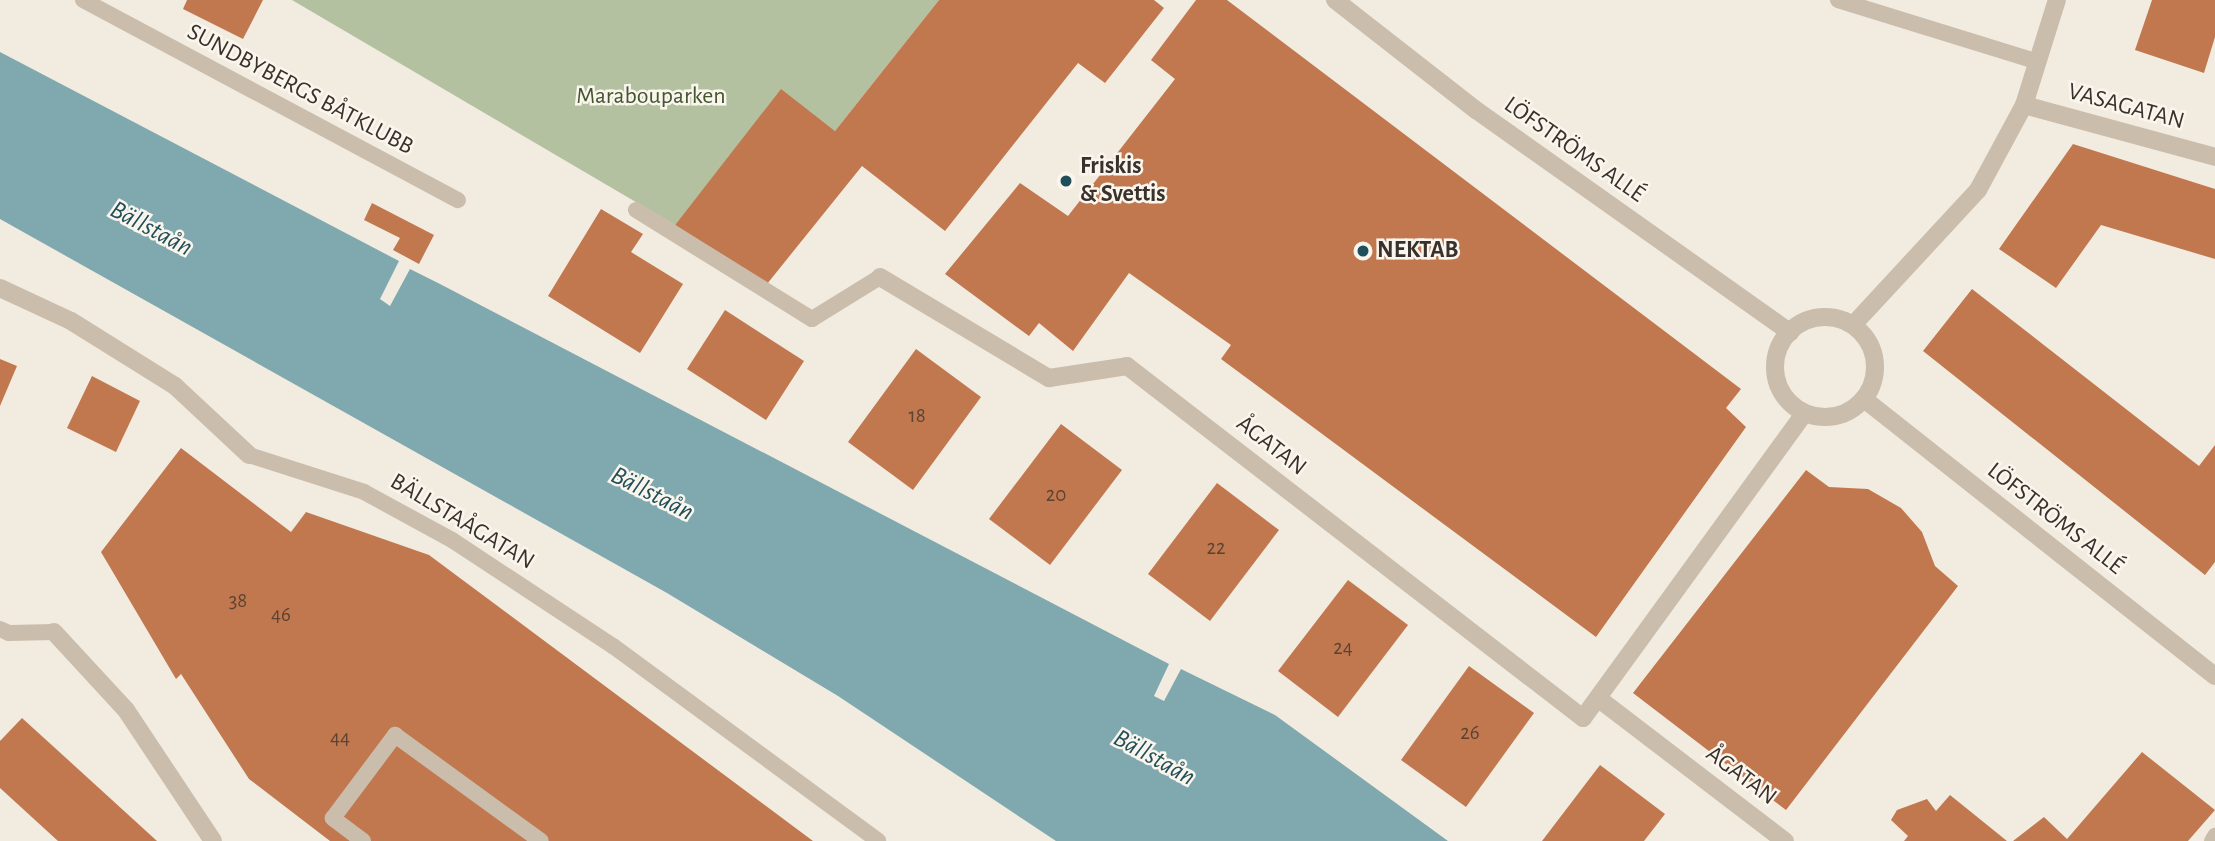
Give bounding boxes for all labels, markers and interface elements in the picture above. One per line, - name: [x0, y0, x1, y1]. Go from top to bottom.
- street label: SUNDBYBERGS BÅTKLUBB: [182, 18, 418, 162]
- street label: VASAGATAN: [2065, 78, 2187, 136]
- park label: Marabouparken: [576, 83, 726, 111]
- street label: LÖFSTRÖMS ALLÉ: [1498, 91, 1650, 209]
- place label: Friskis & Svettis: [1080, 153, 1166, 209]
- marker: Friskis & Svettis: [1058, 173, 1074, 189]
- water label: Bällstaån: [104, 194, 198, 264]
- place label: NEKTAB: [1377, 237, 1458, 265]
- marker: NEKTAB: [1355, 243, 1371, 259]
- house number: 18: [908, 403, 926, 429]
- street label: ÅGATAN: [1230, 410, 1312, 482]
- street label: LÖFSTRÖMS ALLÉ: [1981, 457, 2129, 581]
- water label: Bällstaån: [605, 460, 699, 528]
- street label: BÄLLSTAÅGATAN: [385, 468, 539, 576]
- house number: 20: [1046, 482, 1066, 508]
- house number: 22: [1206, 535, 1226, 561]
- house number: 38: [229, 588, 247, 614]
- house number: 46: [271, 602, 291, 628]
- house number: 24: [1333, 635, 1353, 661]
- house number: 26: [1460, 720, 1480, 746]
- water label: Bällstaån: [1108, 723, 1200, 793]
- house number: 44: [330, 725, 350, 751]
- street label: ÅGATAN: [1700, 740, 1782, 812]

